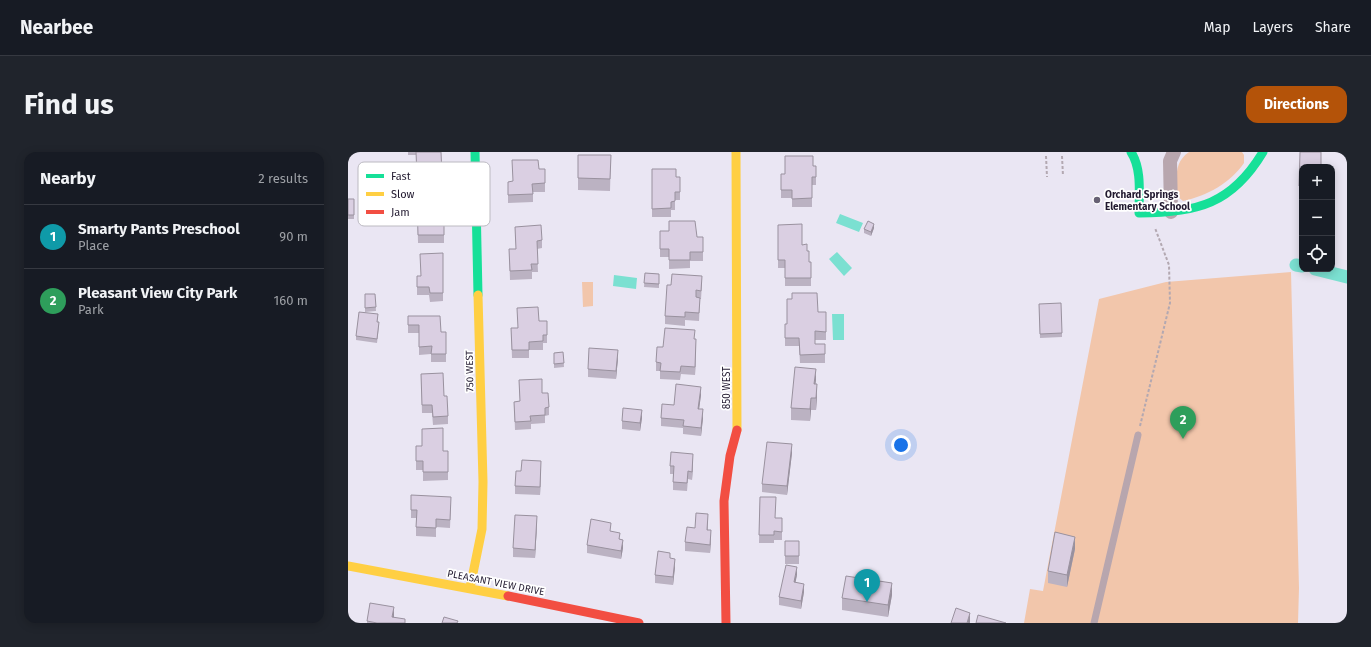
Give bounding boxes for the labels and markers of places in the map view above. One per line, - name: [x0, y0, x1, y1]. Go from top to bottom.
- place label: Orchard Springs Elementary School: [1105, 189, 1190, 213]
- marker: Orchard Springs Elementary School: [1092, 195, 1102, 205]
- pin: 2: [1170, 406, 1196, 439]
- pin: 1: [854, 569, 880, 602]

